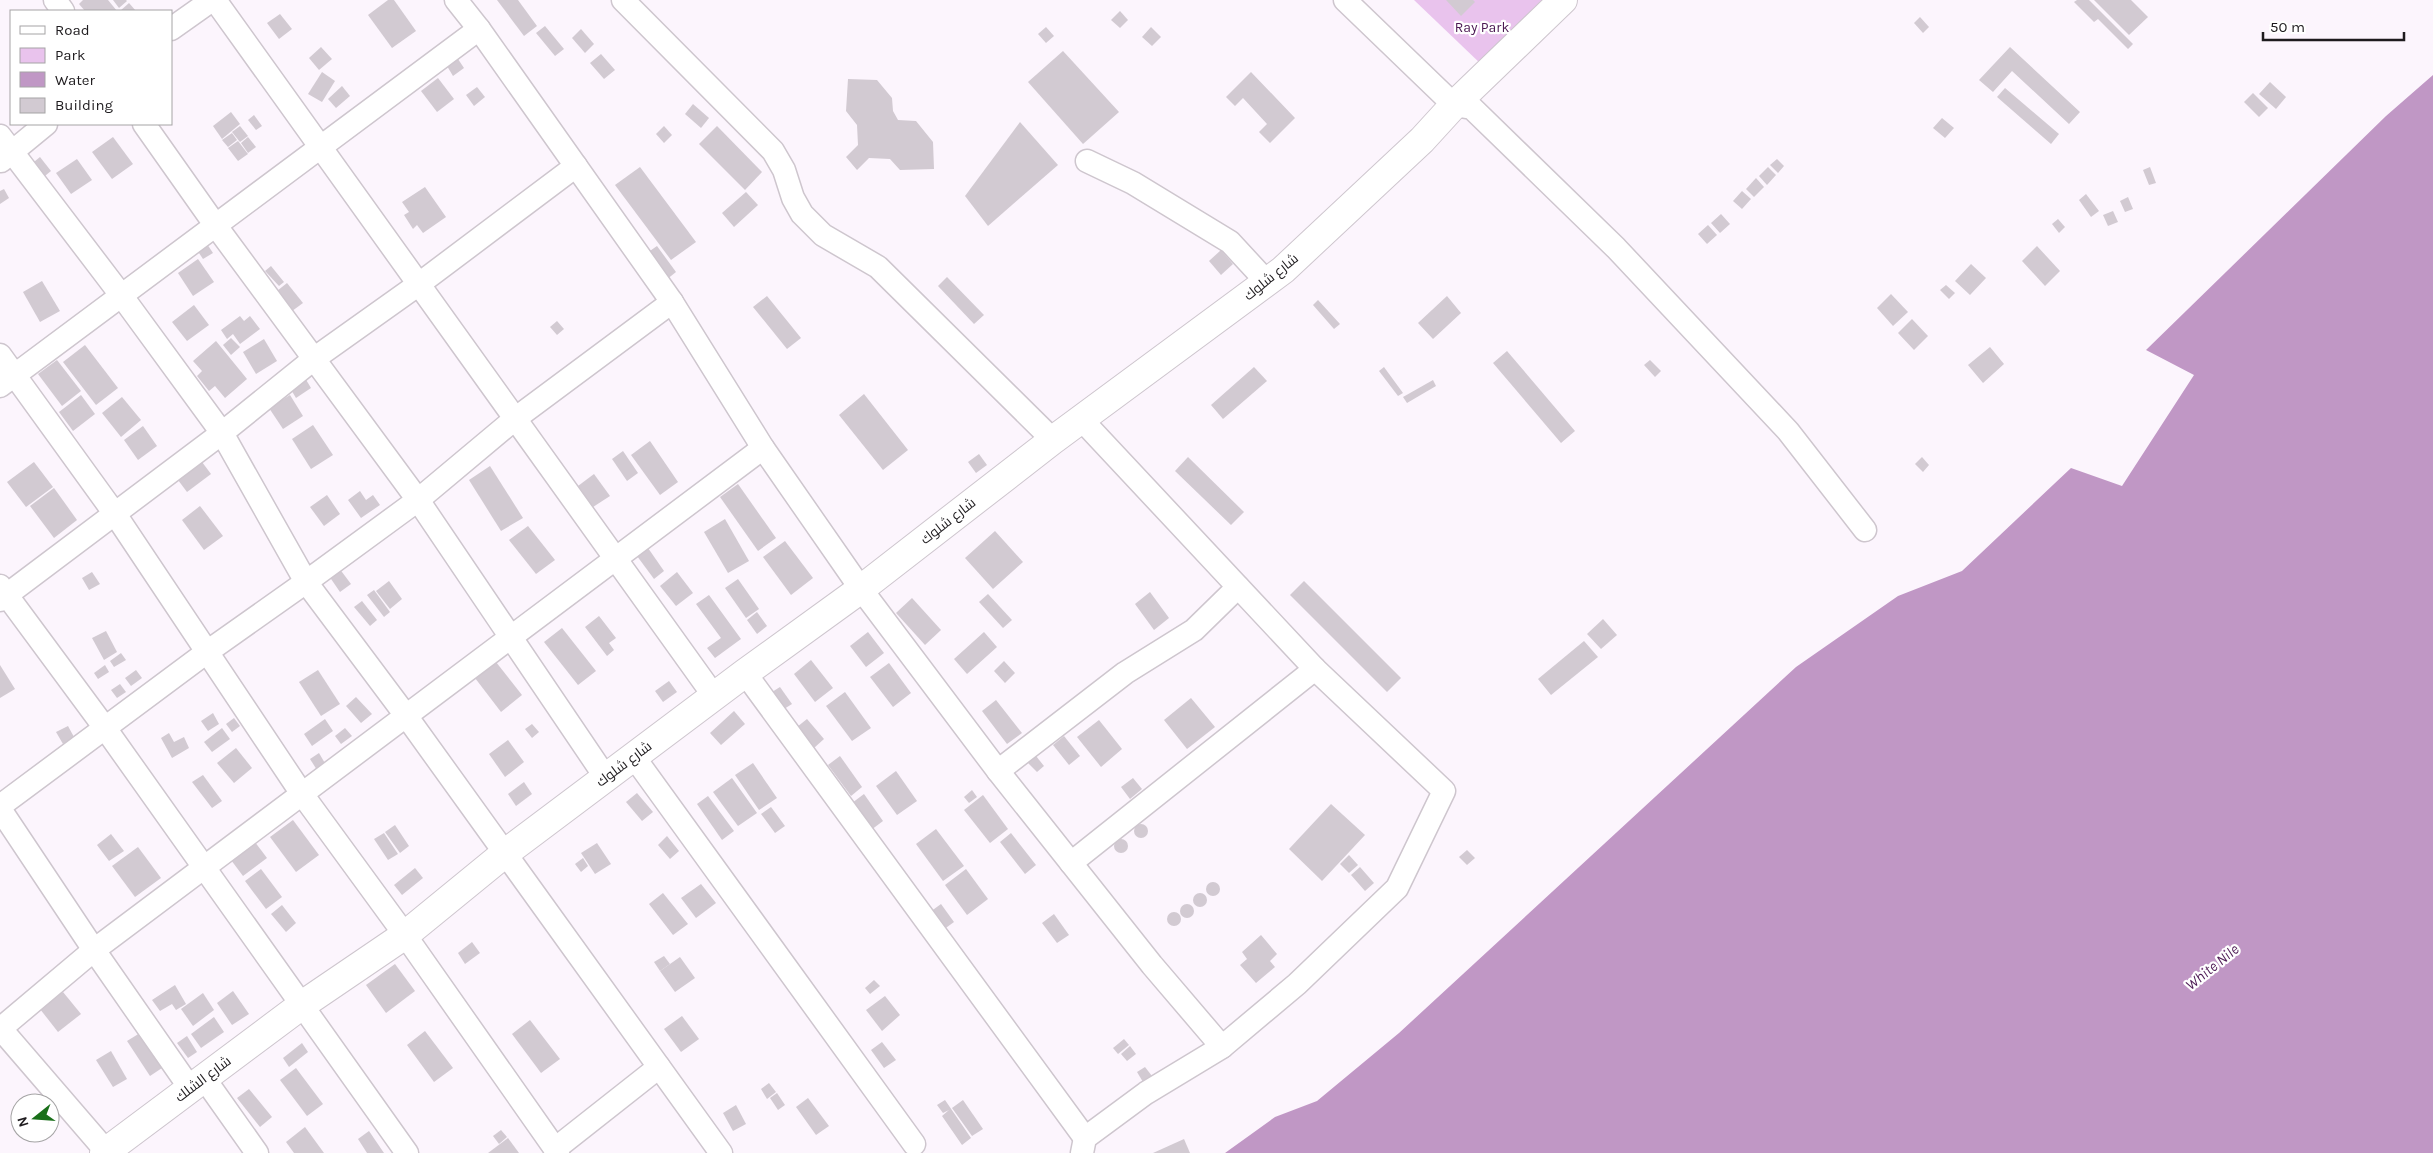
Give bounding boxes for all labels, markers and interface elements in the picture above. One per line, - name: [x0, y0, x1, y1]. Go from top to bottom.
- legend: [10, 10, 172, 125]
- scale bar: [2263, 10, 2404, 42]
- text: 50 m: [2270, 18, 2305, 36]
- park label: Ray Park: [1455, 19, 1509, 36]
- text: Road: [55, 21, 90, 39]
- text: Park: [55, 46, 85, 64]
- text: Water: [55, 71, 96, 89]
- text: Building: [55, 96, 113, 114]
- street label: شارع شلوك: [1240, 250, 1302, 304]
- street label: شارع شلوك: [917, 494, 979, 548]
- street label: شارع شلوك: [593, 738, 655, 790]
- water label: White Nile: [2182, 940, 2242, 994]
- street label: شارع الشلك: [172, 1052, 234, 1106]
- north arrow: [10, 1093, 60, 1143]
- text: N: [13, 1114, 33, 1129]

